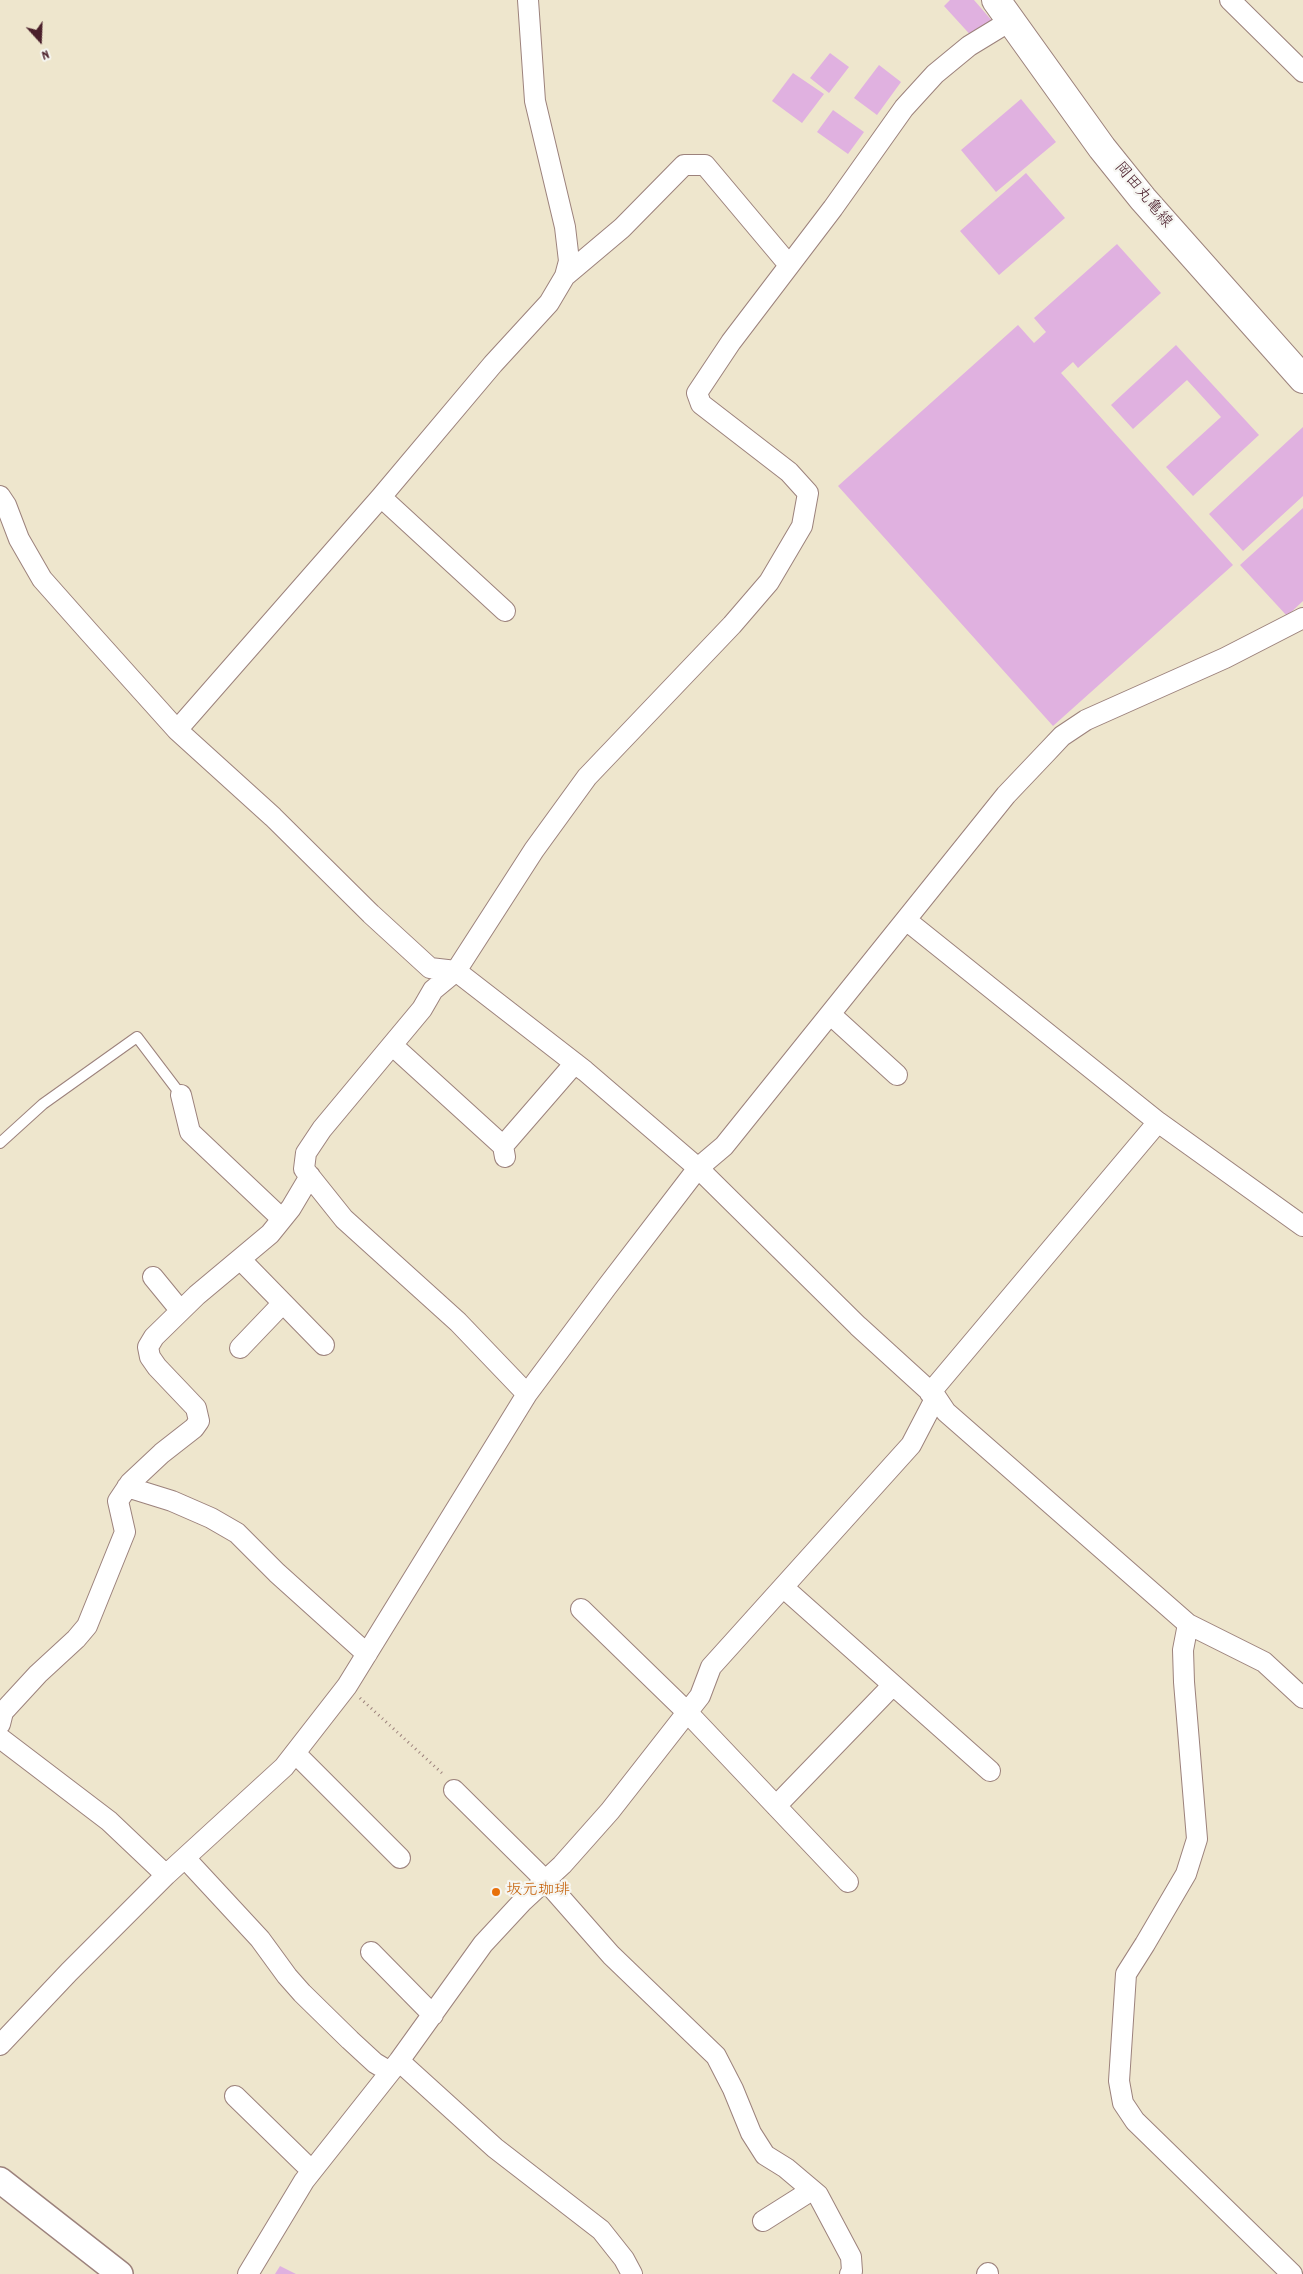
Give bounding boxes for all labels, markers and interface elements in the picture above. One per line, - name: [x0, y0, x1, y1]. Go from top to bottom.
- north arrow: [15, 15, 65, 65]
- text: N: [38, 44, 52, 65]
- street label: 岡田丸亀線: [1109, 159, 1175, 233]
- place label: 坂元珈琲: [506, 1882, 570, 1902]
- marker: 坂元珈琲: [490, 1886, 502, 1898]

